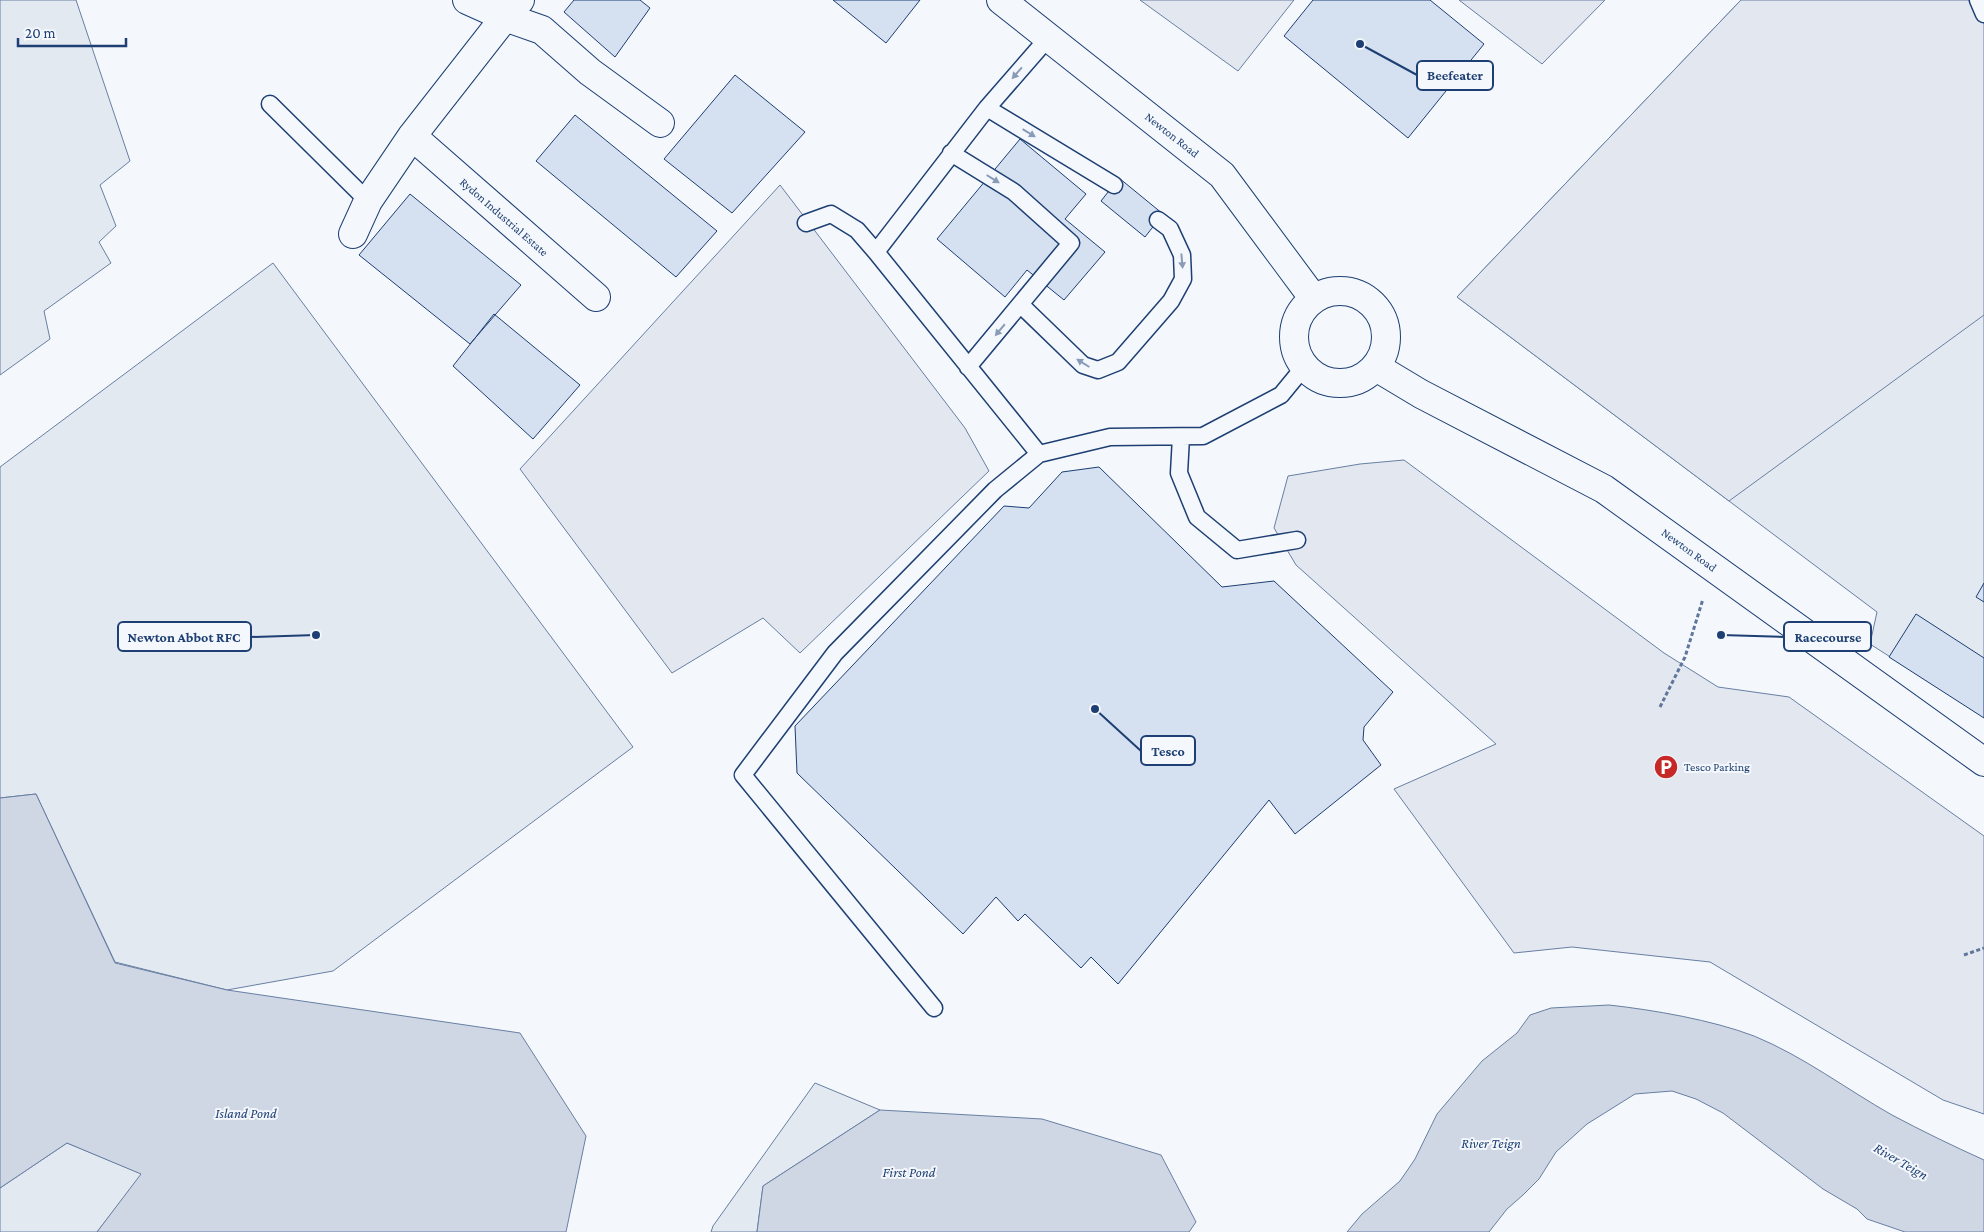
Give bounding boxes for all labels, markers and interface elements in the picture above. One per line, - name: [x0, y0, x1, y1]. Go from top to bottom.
- scale bar: [18, 15, 125, 47]
- text: 20 m: [25, 25, 56, 41]
- callout: Beefeater: [1417, 61, 1493, 90]
- one-way arrow: [1012, 66, 1023, 79]
- text: Beefeater: [1427, 67, 1483, 83]
- street label: Newton Road: [1142, 110, 1202, 161]
- one-way arrow: [1022, 129, 1035, 138]
- one-way arrow: [986, 174, 999, 183]
- street label: Rydon Industrial Estate: [457, 175, 551, 259]
- one-way arrow: [1178, 253, 1186, 269]
- one-way arrow: [994, 323, 1005, 336]
- one-way arrow: [1076, 359, 1090, 368]
- street label: Newton Road: [1659, 525, 1720, 575]
- callout: Newton Abbot RFC: [118, 622, 251, 651]
- callout: Racecourse: [1784, 622, 1871, 651]
- text: Newton Abbot RFC: [128, 629, 241, 645]
- text: Racecourse: [1794, 629, 1862, 645]
- callout: Tesco: [1141, 736, 1195, 765]
- text: Tesco: [1151, 743, 1185, 759]
- parking icon: Tesco Parking: [1653, 754, 1679, 780]
- place label: Tesco Parking: [1684, 760, 1750, 774]
- water label: Island Pond: [215, 1105, 277, 1121]
- water label: River Teign: [1461, 1135, 1521, 1151]
- water label: River Teign: [1871, 1139, 1931, 1183]
- water label: First Pond: [883, 1164, 936, 1180]

